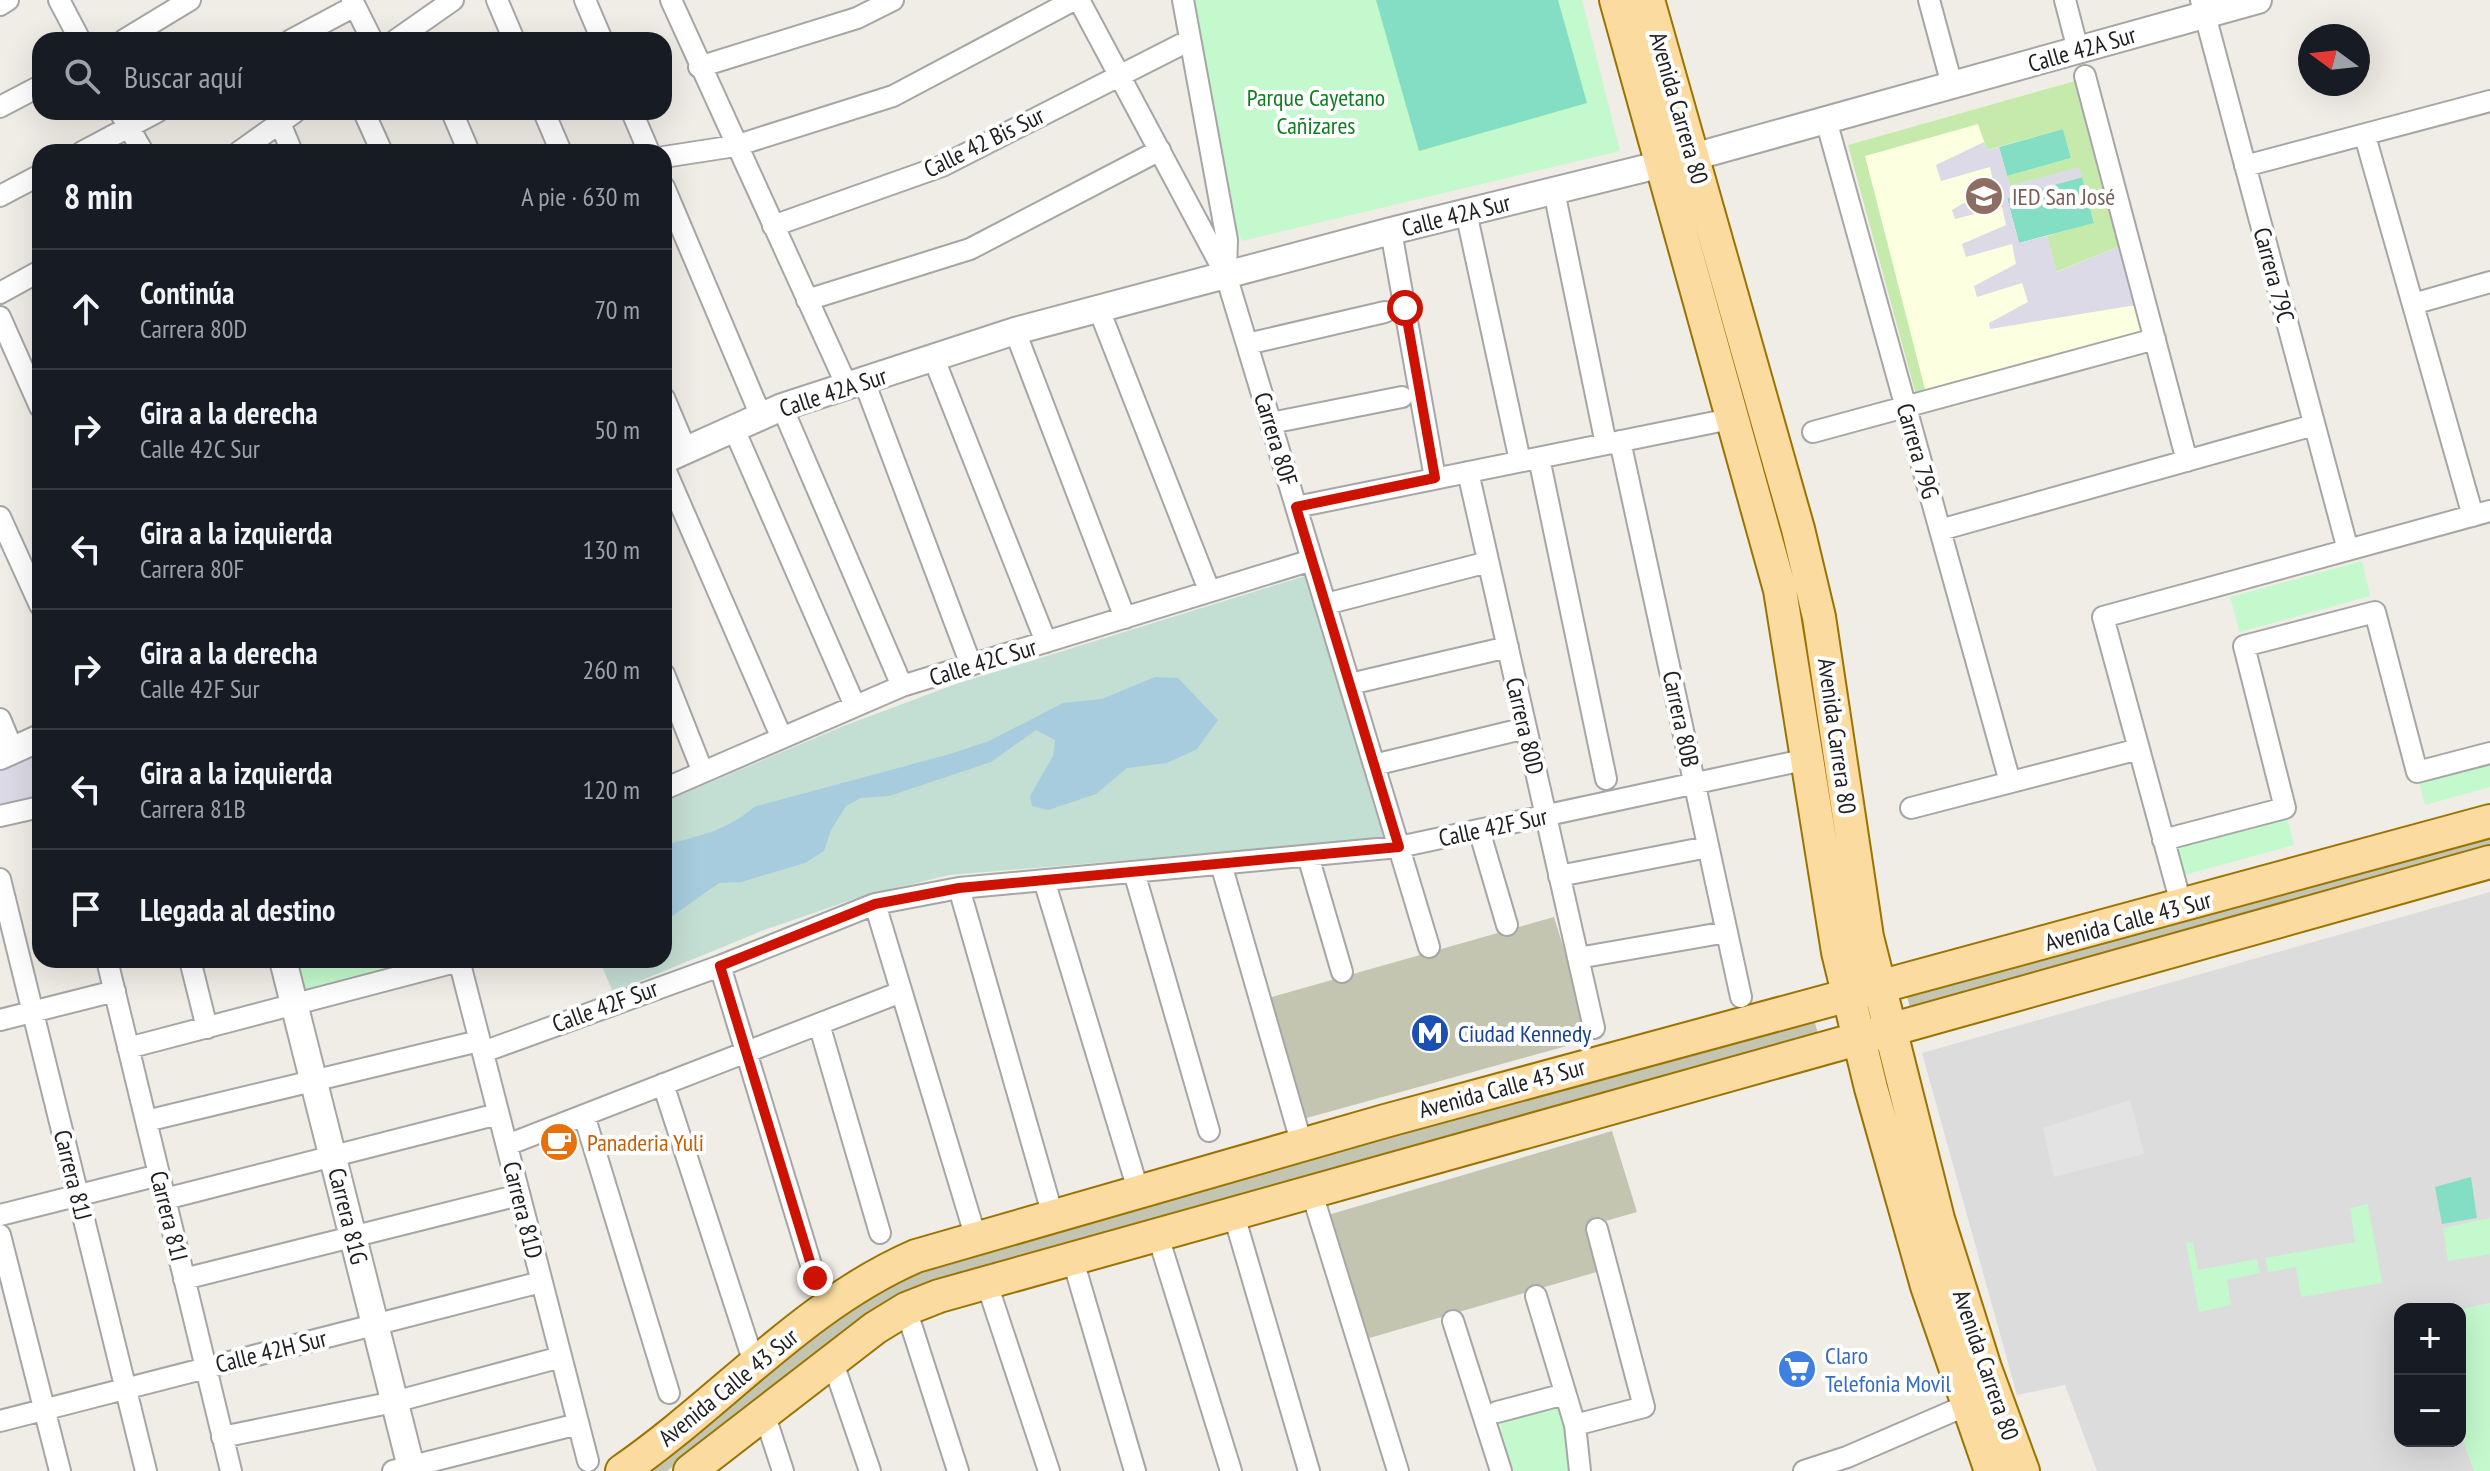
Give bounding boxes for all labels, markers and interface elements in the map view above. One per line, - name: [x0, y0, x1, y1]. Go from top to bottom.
- street label: Calle 42A Sur: [2024, 19, 2140, 79]
- north arrow: [2298, 24, 2370, 96]
- street label: Avenida Carrera 80: [1642, 28, 1716, 188]
- search box: [32, 32, 672, 120]
- icon: search: [60, 54, 104, 98]
- text: Buscar aquí: [124, 57, 243, 96]
- park label: Parque Cayetano Cañizares: [1247, 82, 1385, 141]
- street label: Calle 42 Bis Sur: [919, 99, 1050, 184]
- text: 8 min: [64, 174, 133, 218]
- school or university icon: IED San José: [1963, 175, 2005, 217]
- text: A pie · 630 m: [521, 180, 640, 213]
- place label: IED San José: [2012, 181, 2115, 212]
- street label: Calle 42A Sur: [1398, 186, 1514, 243]
- street label: Carrera 79C: [2246, 224, 2302, 326]
- text: Continúa: [140, 273, 234, 312]
- icon: ahead: [64, 287, 108, 331]
- route start: [1387, 290, 1423, 326]
- text: 70 m: [594, 293, 640, 326]
- text: Carrera 80D: [140, 312, 247, 345]
- street label: Calle 42A Sur: [775, 360, 891, 424]
- street label: Carrera 80F: [1247, 389, 1305, 489]
- text: Gira a la derecha: [140, 393, 318, 432]
- street label: Carrera 79G: [1890, 400, 1946, 502]
- icon: right: [64, 407, 108, 451]
- text: 50 m: [594, 413, 640, 446]
- text: Calle 42C Sur: [140, 432, 260, 465]
- text: Gira a la izquierda: [140, 513, 332, 552]
- icon: left: [64, 527, 108, 571]
- text: 130 m: [582, 533, 640, 566]
- text: Carrera 80F: [140, 552, 244, 585]
- street label: Calle 42C Sur: [926, 631, 1041, 693]
- text: Gira a la derecha: [140, 633, 318, 672]
- icon: right: [64, 647, 108, 691]
- text: 260 m: [582, 653, 640, 686]
- street label: Avenida Carrera 80: [1811, 656, 1863, 816]
- street label: Carrera 80B: [1656, 668, 1706, 770]
- text: Calle 42F Sur: [140, 672, 260, 705]
- street label: Carrera 80D: [1499, 674, 1551, 778]
- text: Gira a la izquierda: [140, 753, 332, 792]
- icon: left: [64, 767, 108, 811]
- text: 120 m: [582, 773, 640, 806]
- text: Carrera 81B: [140, 792, 246, 825]
- street label: Calle 42F Sur: [1436, 800, 1551, 854]
- street label: Avenida Calle 43 Sur: [2041, 884, 2215, 958]
- icon: arrive: [64, 887, 108, 931]
- text: Llegada al destino: [140, 890, 335, 929]
- street label: Calle 42F Sur: [548, 972, 663, 1039]
- metro station icon: Ciudad Kennedy: [1409, 1012, 1451, 1054]
- place label: Ciudad Kennedy: [1458, 1018, 1591, 1049]
- street label: Avenida Calle 43 Sur: [1415, 1051, 1589, 1125]
- cafe icon: Panaderia Yuli: [538, 1121, 580, 1163]
- street label: Carrera 81J: [47, 1127, 99, 1223]
- place label: Panaderia Yuli: [587, 1127, 704, 1158]
- street label: Carrera 81D: [496, 1158, 550, 1262]
- street label: Carrera 81G: [321, 1165, 375, 1267]
- street label: Carrera 81I: [143, 1168, 195, 1264]
- route end: [797, 1260, 833, 1296]
- street label: Avenida Carrera 80: [1946, 1286, 2026, 1444]
- map controls: [2394, 1303, 2466, 1447]
- button: +: [2394, 1303, 2466, 1375]
- street label: Avenida Calle 43 Sur: [652, 1321, 805, 1453]
- street label: Calle 42H Sur: [212, 1322, 330, 1380]
- place label: Claro Telefonia Movil: [1825, 1340, 1951, 1399]
- supermarket icon: Claro Telefonia Movil: [1776, 1348, 1818, 1390]
- button: −: [2394, 1375, 2466, 1447]

